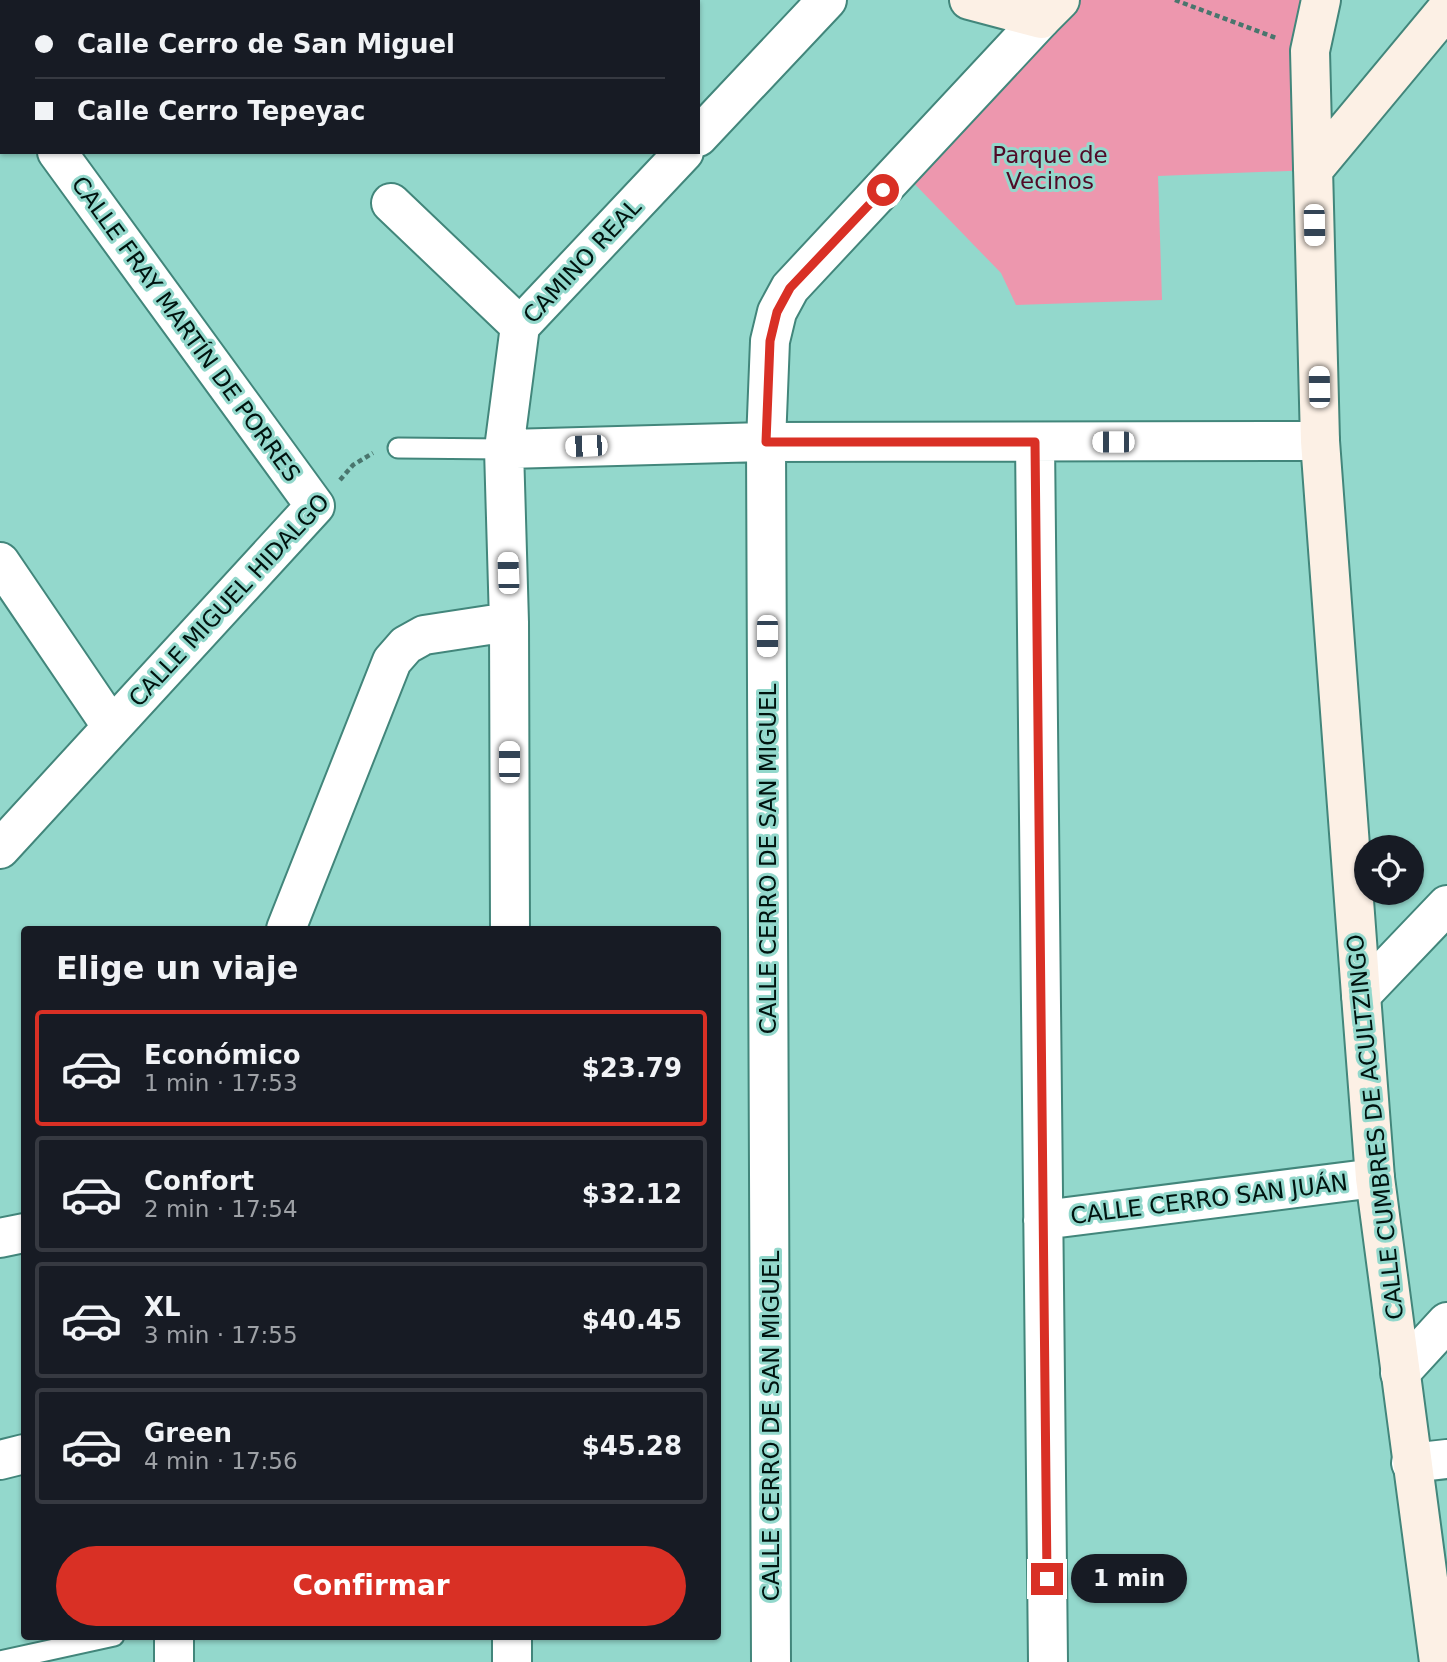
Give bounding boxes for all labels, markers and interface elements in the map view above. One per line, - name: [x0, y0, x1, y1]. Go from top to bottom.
- text: Calle Cerro de San Miguel: [77, 29, 455, 59]
- text: Calle Cerro Tepeyac: [77, 96, 365, 126]
- park label: Parque de Vecinos: [992, 142, 1108, 194]
- street label: CALLE FRAY MARTÍN DE PORRES: [67, 171, 306, 487]
- route start: [867, 174, 899, 206]
- street label: CAMINO REAL: [518, 193, 646, 328]
- car: [1304, 204, 1325, 246]
- car: [1309, 366, 1330, 408]
- car: [1093, 432, 1135, 453]
- car: [565, 435, 608, 457]
- street label: CALLE MIGUEL HIDALGO: [124, 488, 334, 712]
- car: [497, 552, 520, 594]
- car: [757, 615, 778, 657]
- street label: CALLE CERRO DE SAN MIGUEL: [755, 683, 781, 1034]
- car: [499, 741, 520, 783]
- map controls: [1354, 835, 1424, 905]
- button: locate: [1354, 835, 1424, 905]
- street label: CALLE CUMBRES DE ACULTZINGO: [1342, 933, 1408, 1321]
- text: Elige un viaje: [56, 949, 298, 987]
- icon: car: [60, 1037, 123, 1100]
- text: Económico: [144, 1040, 301, 1070]
- text: $23.79: [582, 1053, 682, 1083]
- text: 1 min · 17:53: [144, 1070, 298, 1096]
- icon: car: [60, 1163, 123, 1226]
- text: Confort: [144, 1166, 254, 1196]
- street label: CALLE CERRO SAN JUÁN: [1069, 1168, 1349, 1229]
- text: $32.12: [582, 1179, 682, 1209]
- text: 2 min · 17:54: [144, 1196, 298, 1222]
- street label: CALLE CERRO DE SAN MIGUEL: [758, 1250, 784, 1601]
- icon: car: [60, 1289, 123, 1352]
- text: XL: [144, 1292, 181, 1322]
- text: $40.45: [582, 1305, 682, 1335]
- text: 3 min · 17:55: [144, 1322, 298, 1348]
- icon: car: [60, 1415, 123, 1478]
- text: Green: [144, 1418, 232, 1448]
- text: $45.28: [582, 1431, 682, 1461]
- text: 4 min · 17:56: [144, 1448, 298, 1474]
- button: Confirmar: [56, 1546, 686, 1626]
- callout: 1 min: [1072, 1554, 1187, 1604]
- route end: [1031, 1563, 1063, 1595]
- text: 1 min: [1093, 1565, 1165, 1591]

